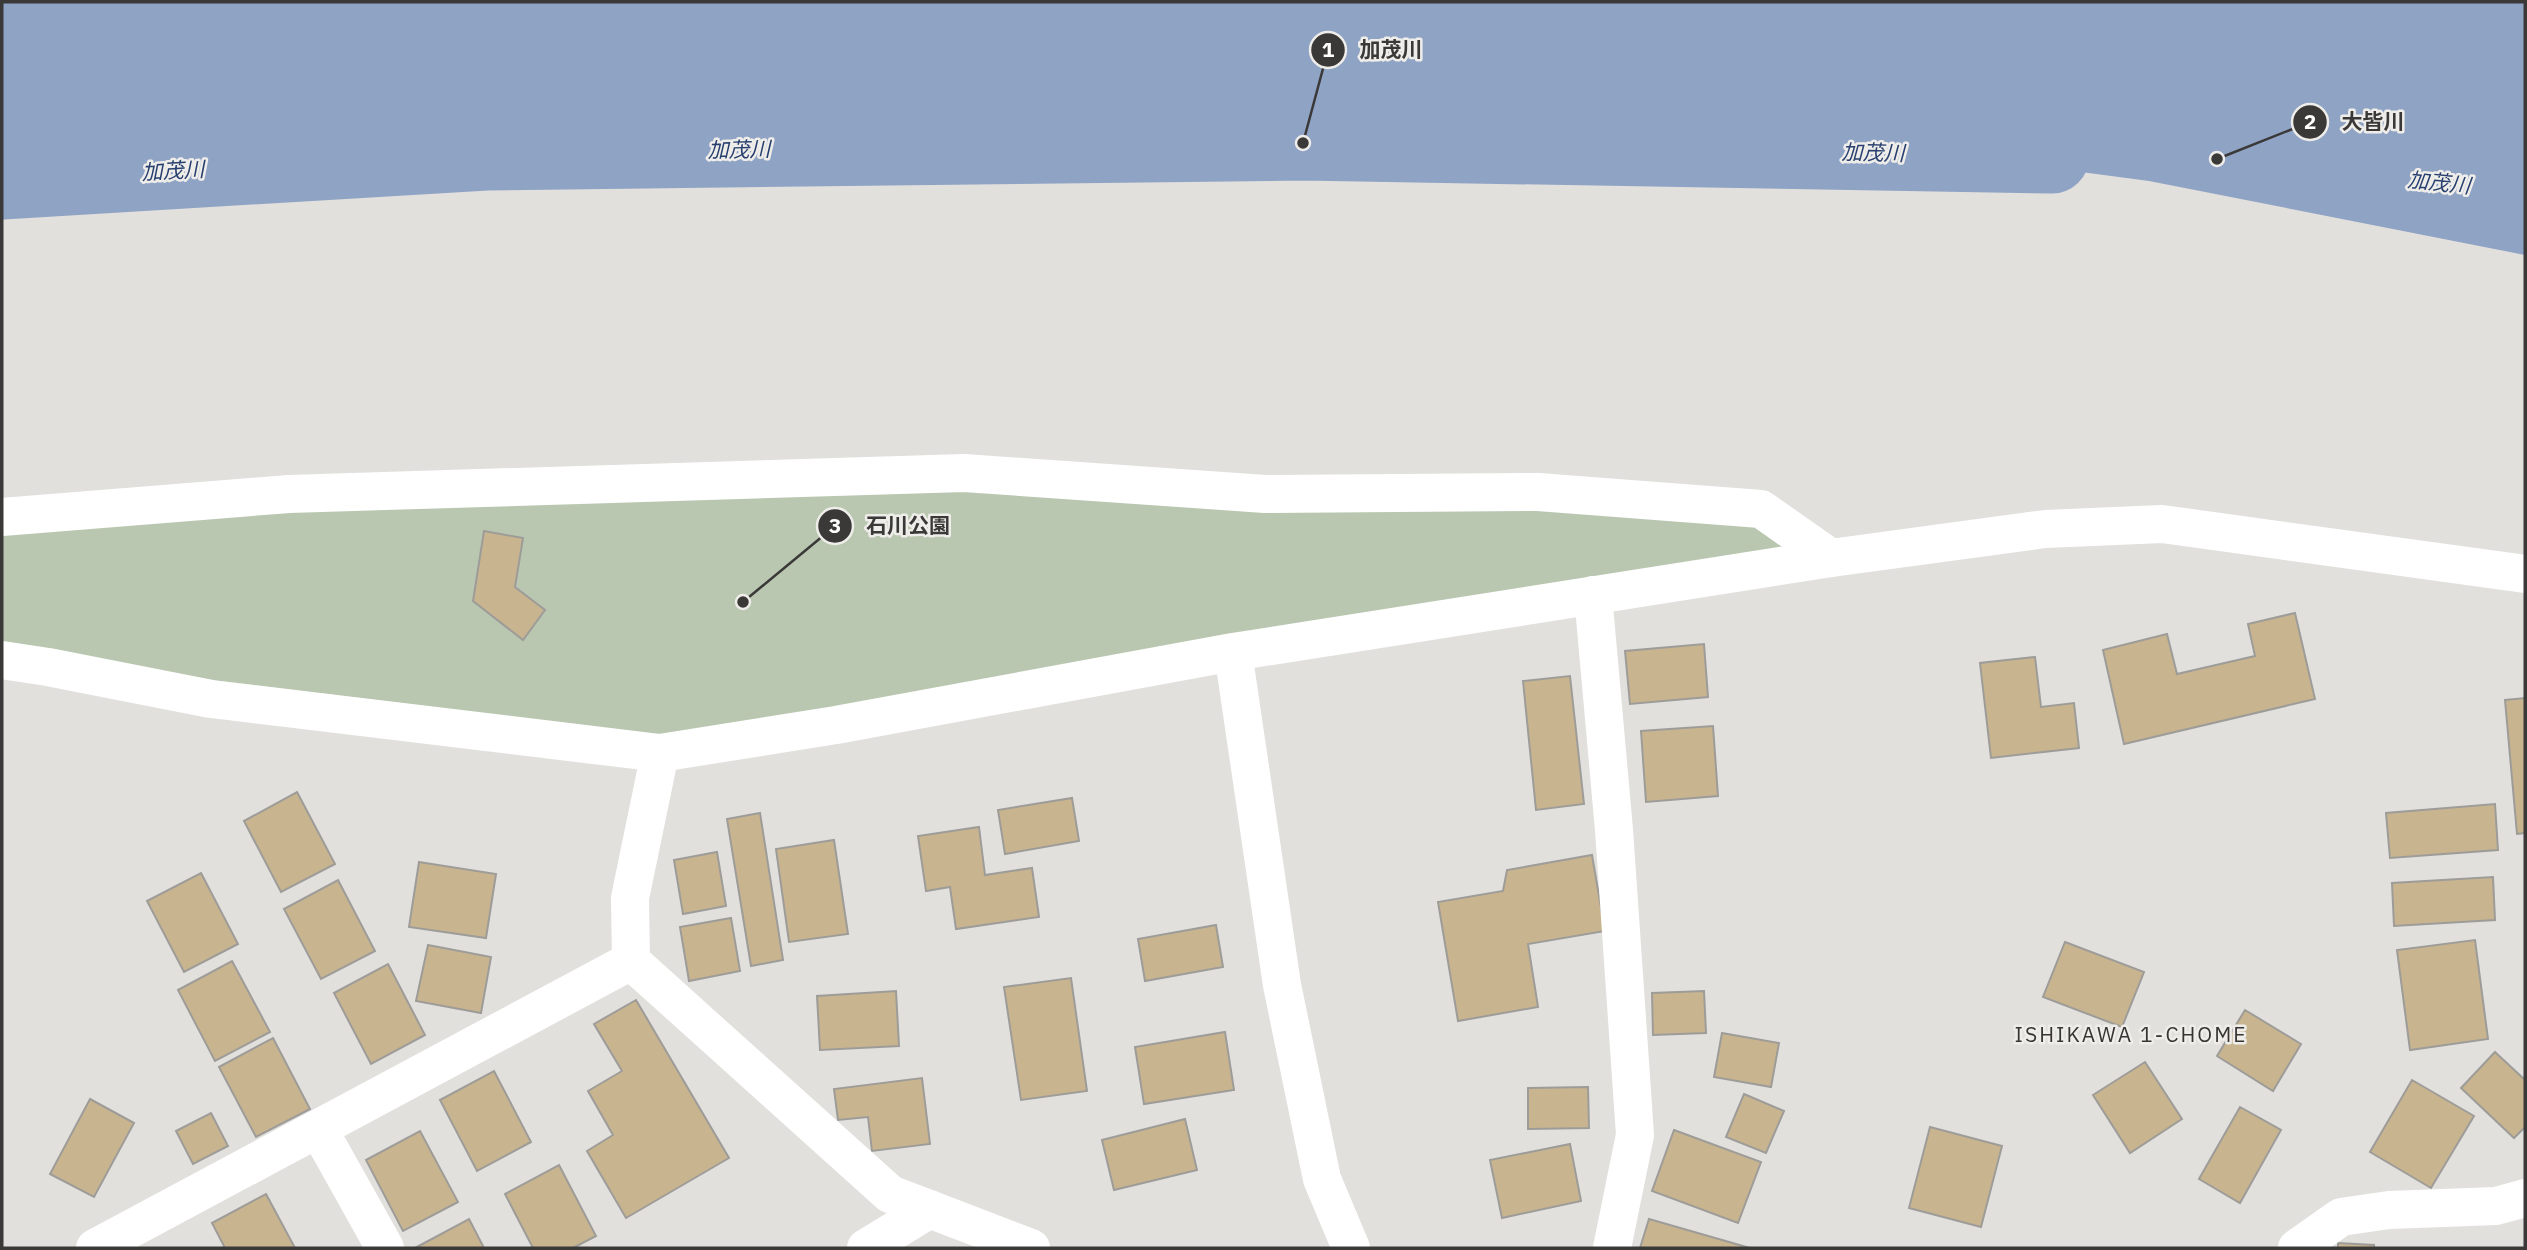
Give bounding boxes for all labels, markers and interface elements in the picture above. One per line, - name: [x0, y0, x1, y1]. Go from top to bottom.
- callout: 加茂川: [1311, 29, 1437, 71]
- text: 1: [1322, 35, 1335, 63]
- text: 加茂川: [1360, 35, 1423, 63]
- callout: 大皆川: [2293, 101, 2419, 143]
- text: 2: [2304, 107, 2316, 135]
- text: 大皆川: [2342, 107, 2405, 135]
- water label: 加茂川: [707, 134, 773, 164]
- water label: 加茂川: [1841, 137, 1907, 167]
- water label: 加茂川: [141, 154, 207, 186]
- water label: 加茂川: [2406, 165, 2474, 199]
- callout: 石川公園: [817, 505, 964, 547]
- text: 3: [829, 511, 841, 539]
- text: 石川公園: [866, 511, 950, 539]
- district label: ISHIKAWA 1-CHOME: [2015, 1020, 2247, 1048]

